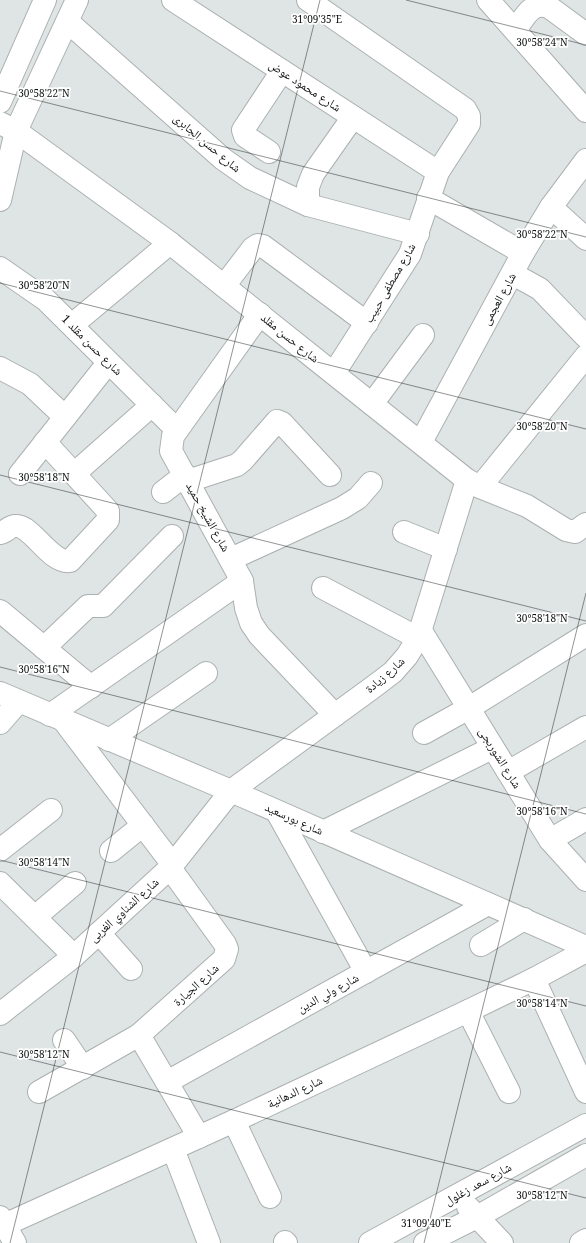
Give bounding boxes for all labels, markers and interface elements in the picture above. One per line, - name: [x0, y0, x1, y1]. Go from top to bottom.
- text: 31°09'35"E: [292, 12, 342, 26]
- text: 30°58'24"N: [516, 35, 568, 49]
- street label: شارع محمود عوض: [266, 56, 345, 115]
- text: 30°58'22"N: [18, 86, 70, 100]
- street label: شارع حسن الجابرى: [170, 109, 245, 176]
- text: 30°58'22"N: [516, 227, 568, 241]
- street label: شارع مصطفى حبيب: [360, 240, 419, 326]
- street label: شارع العجمى: [477, 269, 520, 328]
- text: 30°58'20"N: [18, 278, 70, 292]
- street label: شارع حسن مقلد: [258, 309, 323, 366]
- street label: شارع حسن مقلد 1: [58, 310, 127, 379]
- text: 30°58'20"N: [516, 419, 568, 433]
- text: 30°58'18"N: [18, 470, 70, 484]
- street label: شارع الشيخ حميد: [182, 479, 235, 555]
- text: 30°58'18"N: [516, 611, 568, 625]
- street label: شارع زيادة: [361, 653, 408, 697]
- text: 30°58'16"N: [18, 662, 70, 676]
- street label: شارع الشوربجى: [475, 724, 526, 792]
- street label: شارع بورسعيد: [262, 798, 326, 839]
- text: 30°58'16"N: [516, 804, 568, 818]
- text: 30°58'14"N: [18, 855, 70, 869]
- street label: شارع الشناوي الغربى: [85, 874, 164, 947]
- street label: شارع الجيارة: [169, 959, 222, 1010]
- street label: شارع ولي الدين: [294, 969, 363, 1018]
- text: 30°58'14"N: [516, 996, 568, 1010]
- text: 30°58'12"N: [18, 1047, 70, 1061]
- street label: شارع الدهانية: [264, 1071, 325, 1112]
- street label: شارع سعد زغلول: [441, 1158, 514, 1209]
- text: 30°58'12"N: [516, 1188, 568, 1202]
- text: 31°09'40"E: [401, 1216, 451, 1230]

